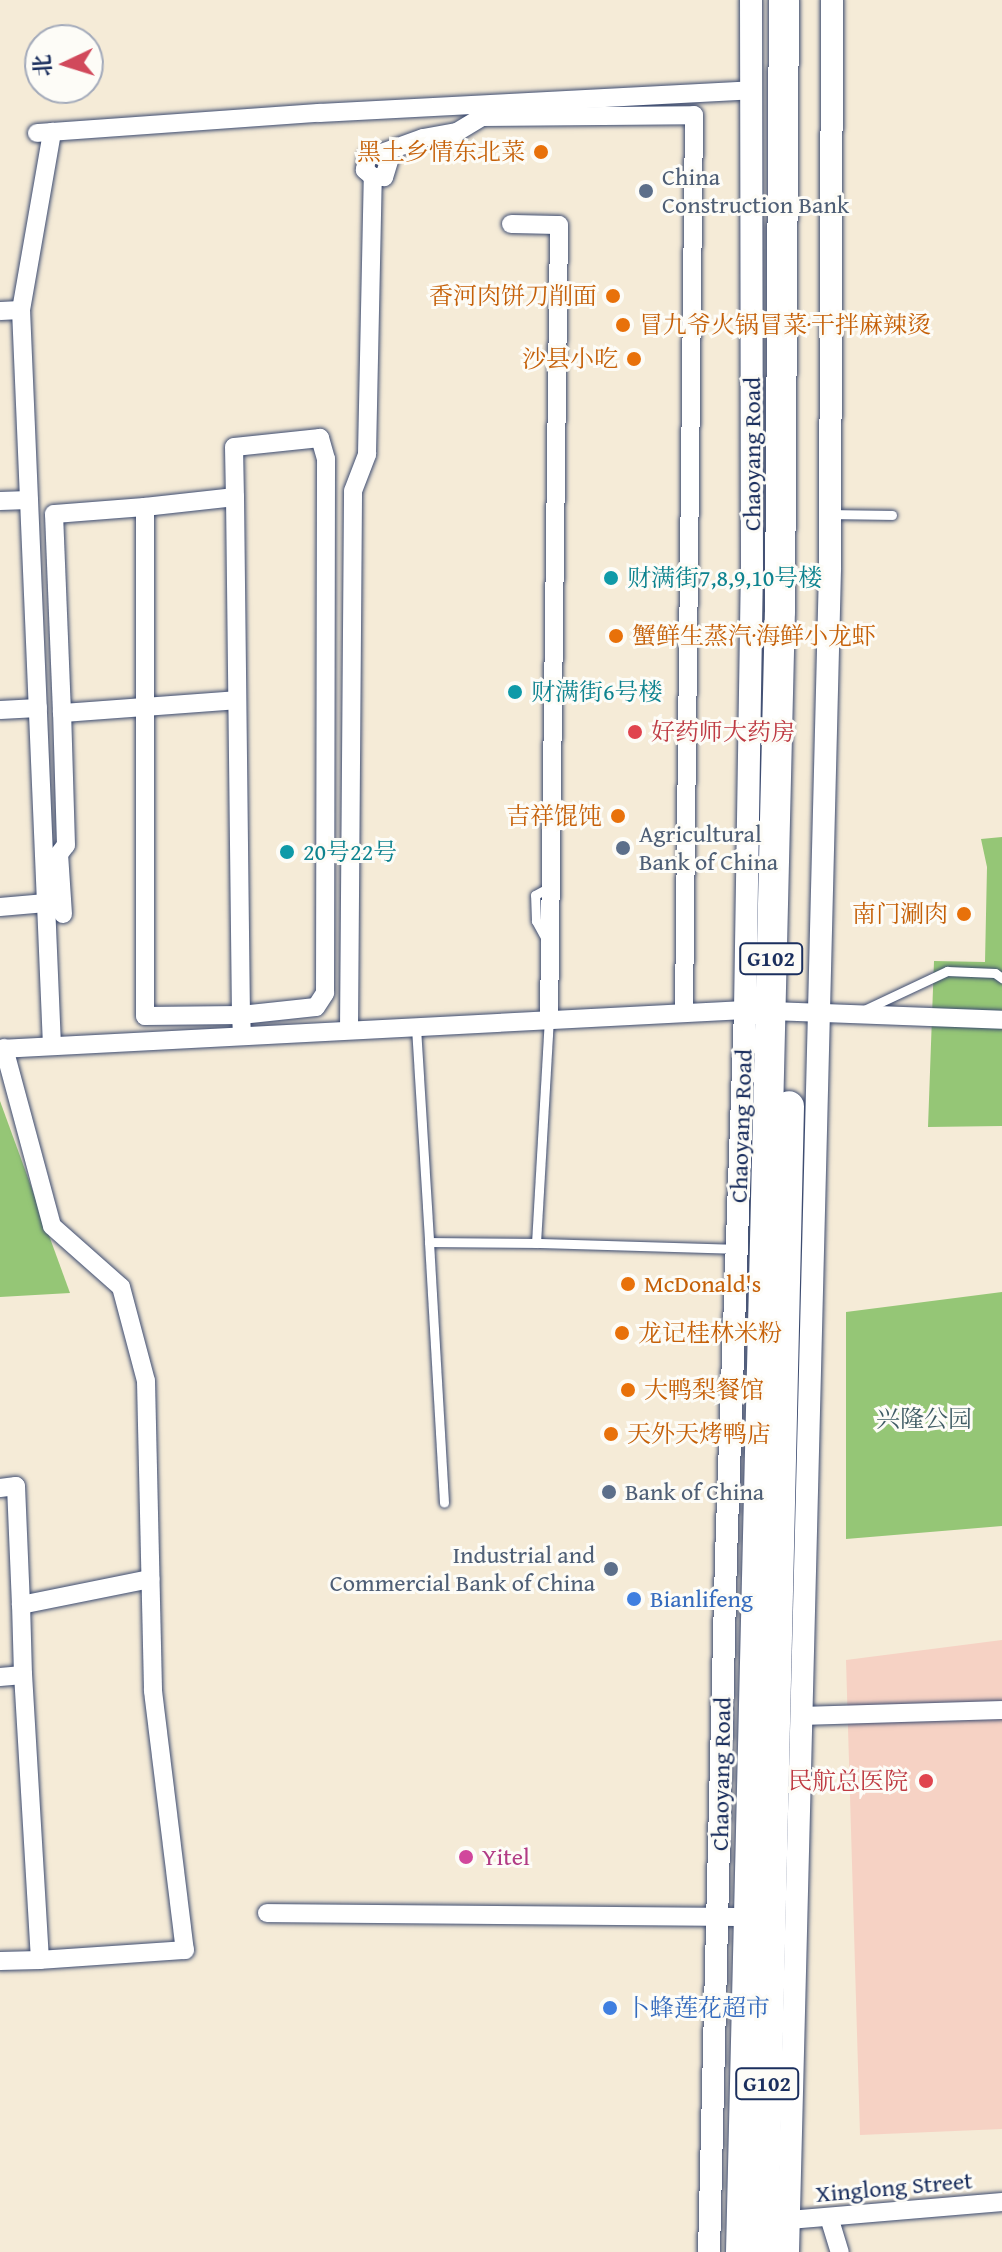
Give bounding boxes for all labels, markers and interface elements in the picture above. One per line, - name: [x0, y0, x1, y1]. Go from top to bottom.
- north arrow: [24, 24, 104, 104]
- text: 北: [25, 53, 59, 78]
- place label: 黑土乡情东北菜: [357, 138, 525, 166]
- marker: 黑土乡情东北菜: [532, 143, 550, 161]
- place label: China Construction Bank: [662, 163, 849, 219]
- marker: China Construction Bank: [637, 182, 655, 200]
- place label: 香河肉饼刀削面: [429, 282, 597, 310]
- marker: 香河肉饼刀削面: [604, 287, 622, 305]
- place label: 冒九爷火锅冒菜·干拌麻辣烫: [639, 311, 931, 339]
- marker: 冒九爷火锅冒菜·干拌麻辣烫: [614, 316, 632, 334]
- place label: 沙县小吃: [522, 345, 618, 373]
- marker: 沙县小吃: [625, 350, 643, 368]
- street label: Chaoyang Road: [738, 377, 766, 531]
- place label: 财满街7,8,9,10号楼: [627, 564, 822, 592]
- marker: 财满街7,8,9,10号楼: [602, 569, 620, 587]
- place label: 蟹鲜生蒸汽·海鲜小龙虾: [632, 622, 876, 650]
- marker: 蟹鲜生蒸汽·海鲜小龙虾: [607, 627, 625, 645]
- place label: 财满街6号楼: [531, 678, 663, 706]
- marker: 财满街6号楼: [506, 683, 524, 701]
- place label: 好药师大药房: [651, 718, 795, 746]
- marker: 好药师大药房: [626, 723, 644, 741]
- place label: 吉祥馄饨: [506, 802, 602, 830]
- marker: 吉祥馄饨: [609, 807, 627, 825]
- place label: Agricultural Bank of China: [639, 820, 778, 876]
- place label: 20号22号: [303, 838, 397, 866]
- marker: Agricultural Bank of China: [614, 839, 632, 857]
- marker: 20号22号: [278, 843, 296, 861]
- place label: 南门涮肉: [852, 900, 948, 928]
- marker: 南门涮肉: [955, 905, 973, 923]
- road number: G102: [739, 941, 803, 977]
- street label: Chaoyang Road: [724, 1049, 758, 1203]
- place label: McDonald's: [644, 1270, 761, 1298]
- marker: McDonald's: [619, 1275, 637, 1293]
- place label: 龙记桂林米粉: [638, 1319, 782, 1347]
- marker: 龙记桂林米粉: [613, 1324, 631, 1342]
- place label: 大鸭梨餐馆: [644, 1376, 764, 1404]
- marker: 大鸭梨餐馆: [619, 1381, 637, 1399]
- park label: 兴隆公园: [876, 1405, 972, 1433]
- place label: 天外天烤鸭店: [627, 1420, 771, 1448]
- marker: 天外天烤鸭店: [602, 1425, 620, 1443]
- place label: Bank of China: [625, 1478, 764, 1506]
- marker: Bank of China: [600, 1483, 618, 1501]
- place label: Industrial and Commercial Bank of China: [330, 1541, 595, 1597]
- marker: Industrial and Commercial Bank of China: [602, 1560, 620, 1578]
- place label: Bianlifeng: [650, 1585, 753, 1613]
- marker: Bianlifeng: [625, 1590, 643, 1608]
- street label: Chaoyang Road: [705, 1697, 737, 1851]
- place label: 民航总医院: [788, 1767, 908, 1795]
- marker: 民航总医院: [915, 1770, 937, 1792]
- place label: Yitel: [482, 1843, 530, 1871]
- marker: Yitel: [457, 1848, 475, 1866]
- place label: 卜蜂莲花超市: [626, 1994, 770, 2022]
- marker: 卜蜂莲花超市: [601, 1999, 619, 2017]
- road number: G102: [735, 2066, 799, 2102]
- street label: Xinglong Street: [814, 2166, 974, 2208]

